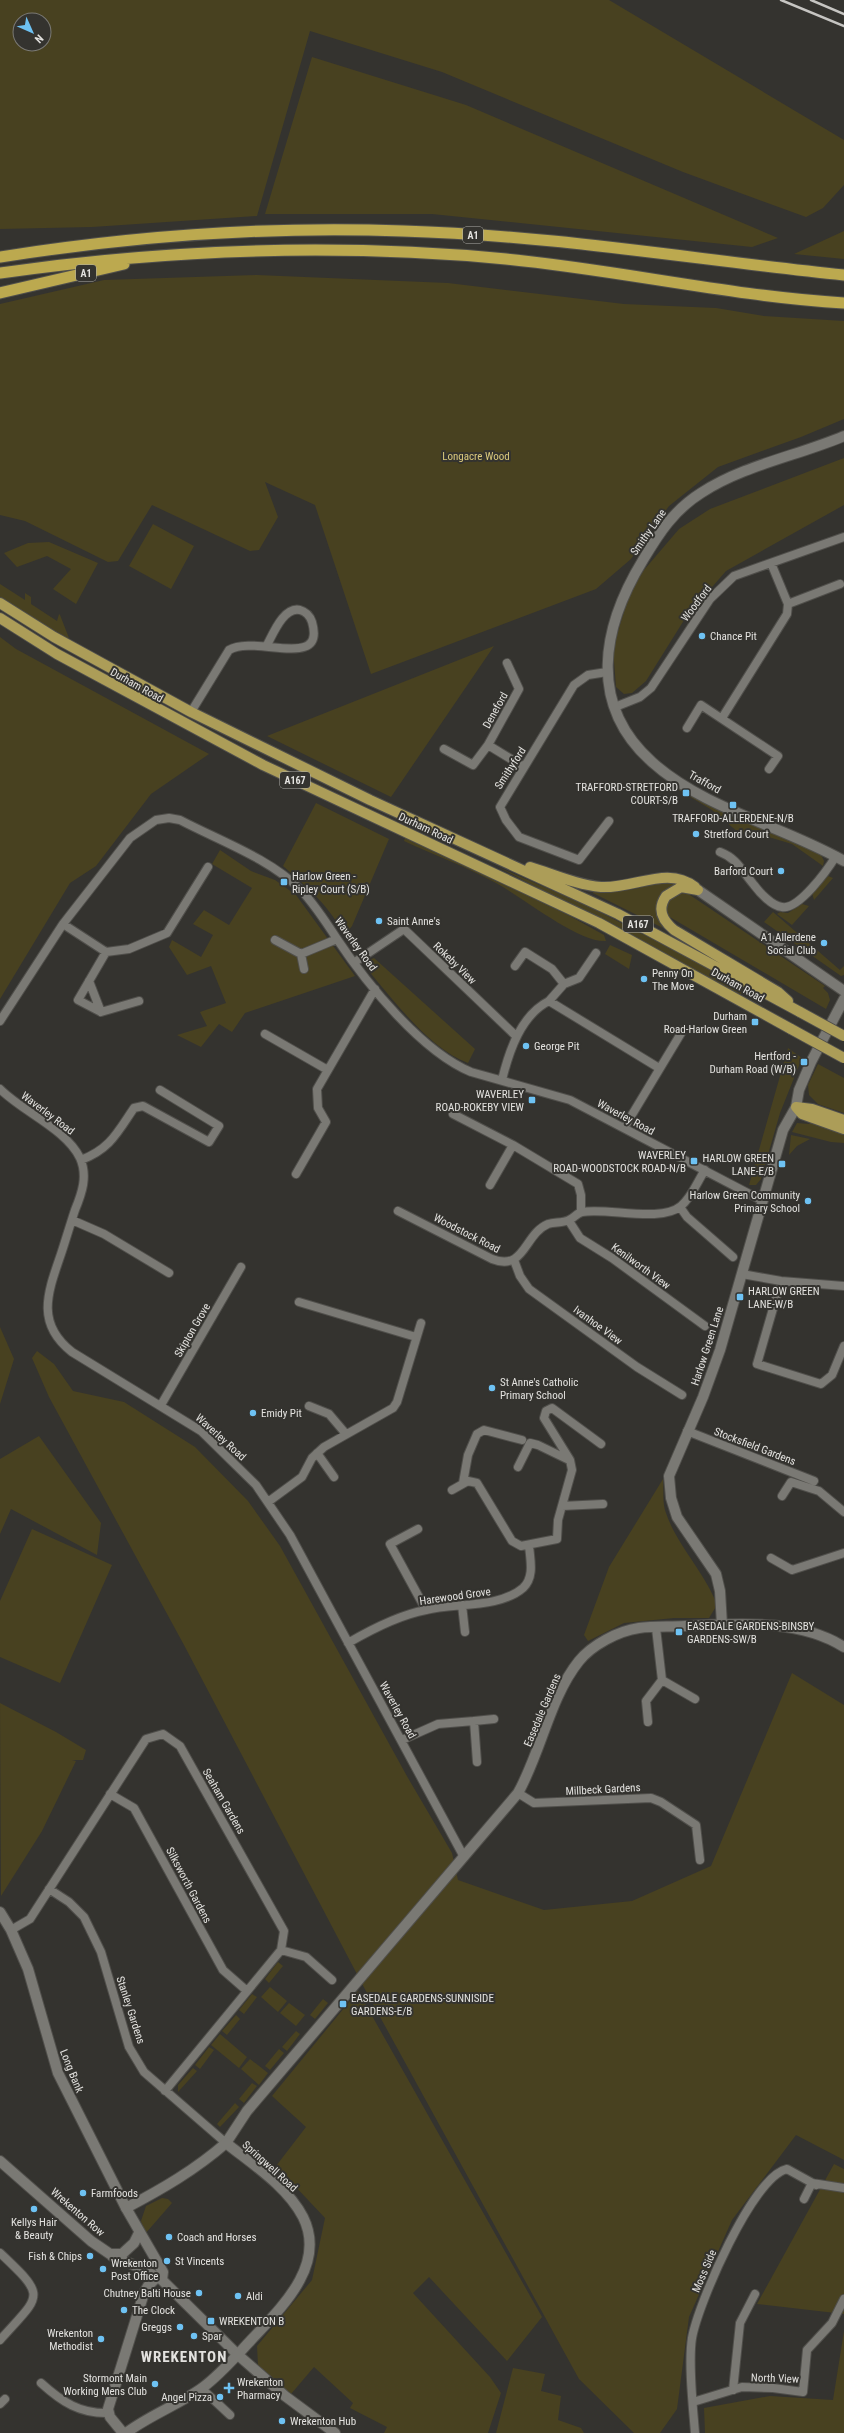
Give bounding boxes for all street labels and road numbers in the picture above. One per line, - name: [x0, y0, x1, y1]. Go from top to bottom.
- road number: A1: [463, 227, 483, 243]
- road number: A1: [76, 265, 96, 281]
- street label: Smithy Lane: [628, 507, 669, 558]
- street label: Woodford: [678, 582, 714, 624]
- street label: Durham Road: [108, 666, 165, 705]
- street label: Deneford: [480, 690, 511, 731]
- street label: Smithyford: [492, 745, 529, 792]
- street label: Trafford: [686, 768, 723, 797]
- road number: A167: [280, 772, 310, 788]
- street label: Durham Road: [397, 810, 455, 847]
- street label: Waverley Road: [332, 915, 379, 974]
- road number: A167: [623, 916, 653, 932]
- street label: Rokeby View: [430, 940, 479, 987]
- street label: Durham Road: [709, 966, 766, 1005]
- street label: Waverley Road: [18, 1089, 77, 1138]
- street label: Waverley Road: [595, 1097, 657, 1138]
- street label: Woodstock Road: [431, 1211, 502, 1256]
- street label: Kenilworth View: [609, 1241, 673, 1292]
- street label: Skipton Grove: [172, 1301, 213, 1360]
- street label: Ivanhoe View: [571, 1303, 625, 1348]
- street label: Harlow Green Lane: [689, 1305, 726, 1387]
- street label: Waverley Road: [193, 1411, 249, 1463]
- street label: Stocksfield Gardens: [712, 1425, 798, 1468]
- street label: Harewood Grove: [419, 1585, 491, 1608]
- street label: Easedale Gardens: [521, 1672, 564, 1749]
- street label: Waverley Road: [377, 1679, 419, 1741]
- street label: Seaham Gardens: [200, 1766, 248, 1836]
- street label: Millbeck Gardens: [565, 1781, 641, 1798]
- street label: Silksworth Gardens: [163, 1845, 214, 1925]
- street label: Stanley Gardens: [113, 1975, 148, 2046]
- street label: Long Bank: [57, 2048, 86, 2095]
- street label: Springwell Road: [239, 2138, 300, 2195]
- street label: Wrekenton Row: [48, 2185, 107, 2239]
- street label: Moss Side: [690, 2248, 719, 2295]
- street label: North View: [751, 2371, 799, 2386]

